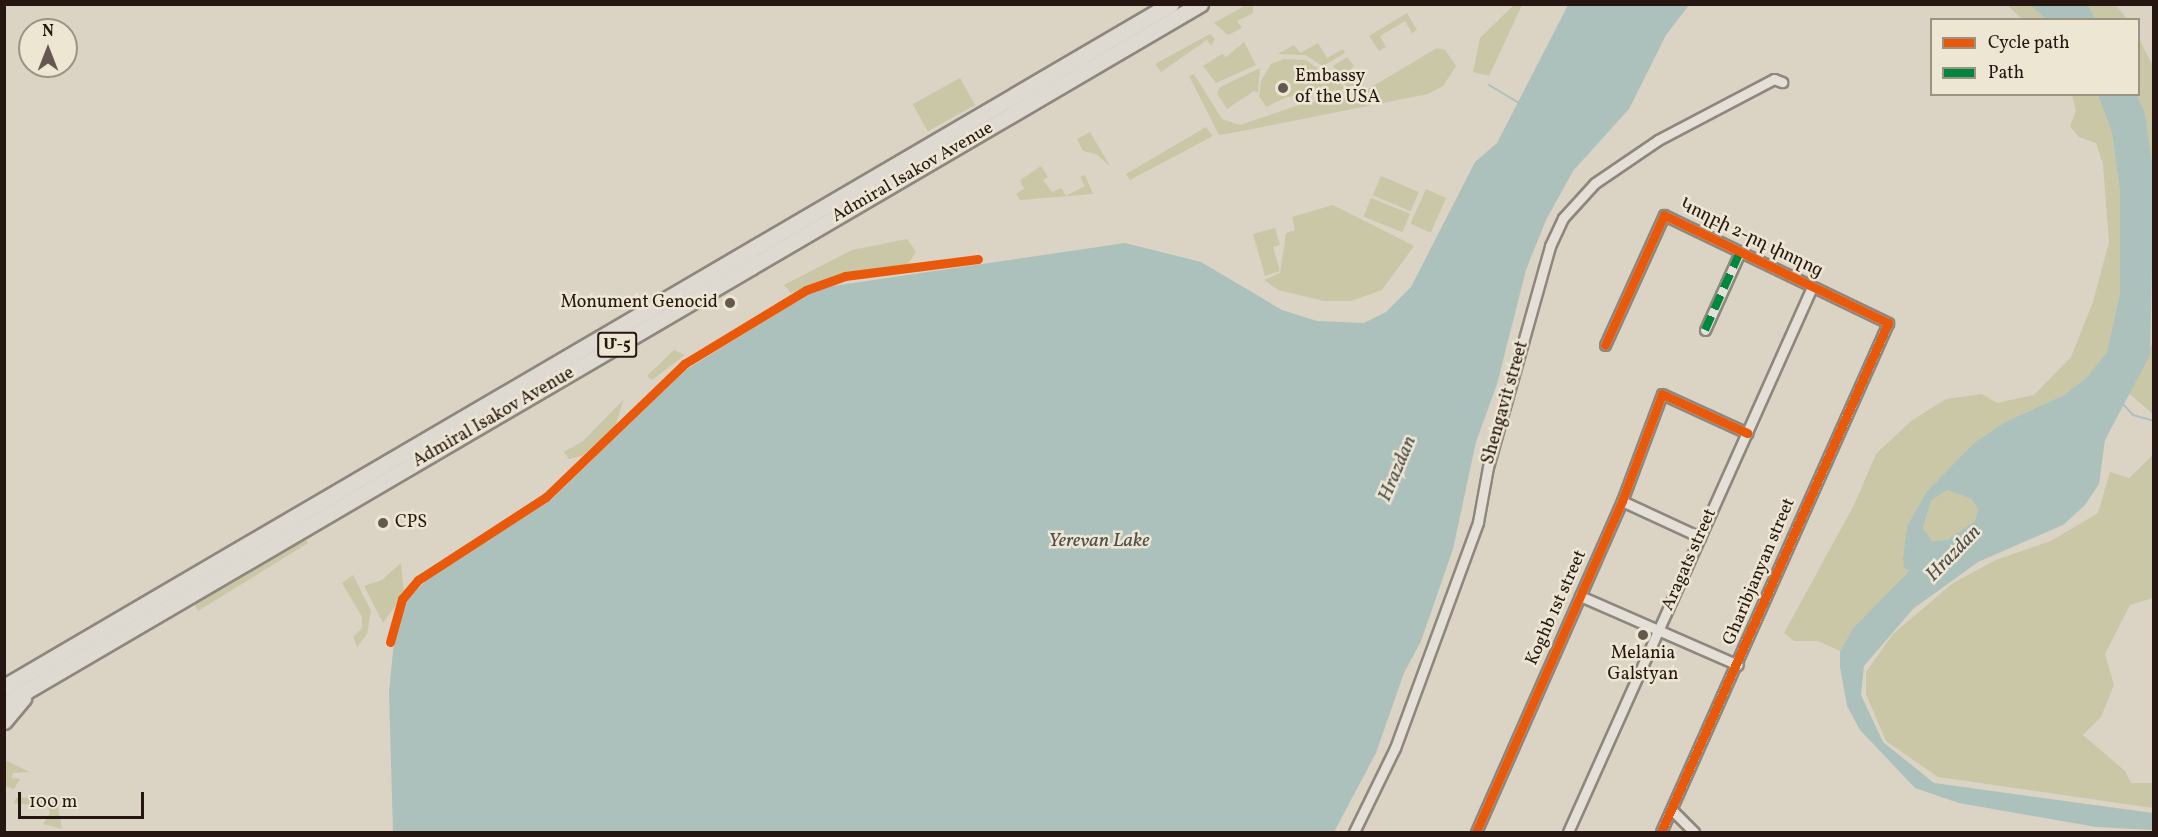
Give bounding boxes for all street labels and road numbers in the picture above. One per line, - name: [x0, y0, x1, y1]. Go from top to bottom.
- street label: Admiral Isakov Avenue: [828, 118, 998, 228]
- street label: Կողբի 2-րդ փողոց: [1676, 195, 1826, 283]
- road number: Մ-5: [596, 332, 638, 358]
- street label: Shengavit street: [1478, 339, 1534, 467]
- street label: Admiral Isakov Avenue: [409, 363, 579, 473]
- street label: Gharibjanyan street: [1719, 495, 1801, 649]
- street label: Aragats street: [1658, 506, 1722, 614]
- street label: Koghb 1st street: [1522, 547, 1592, 669]

